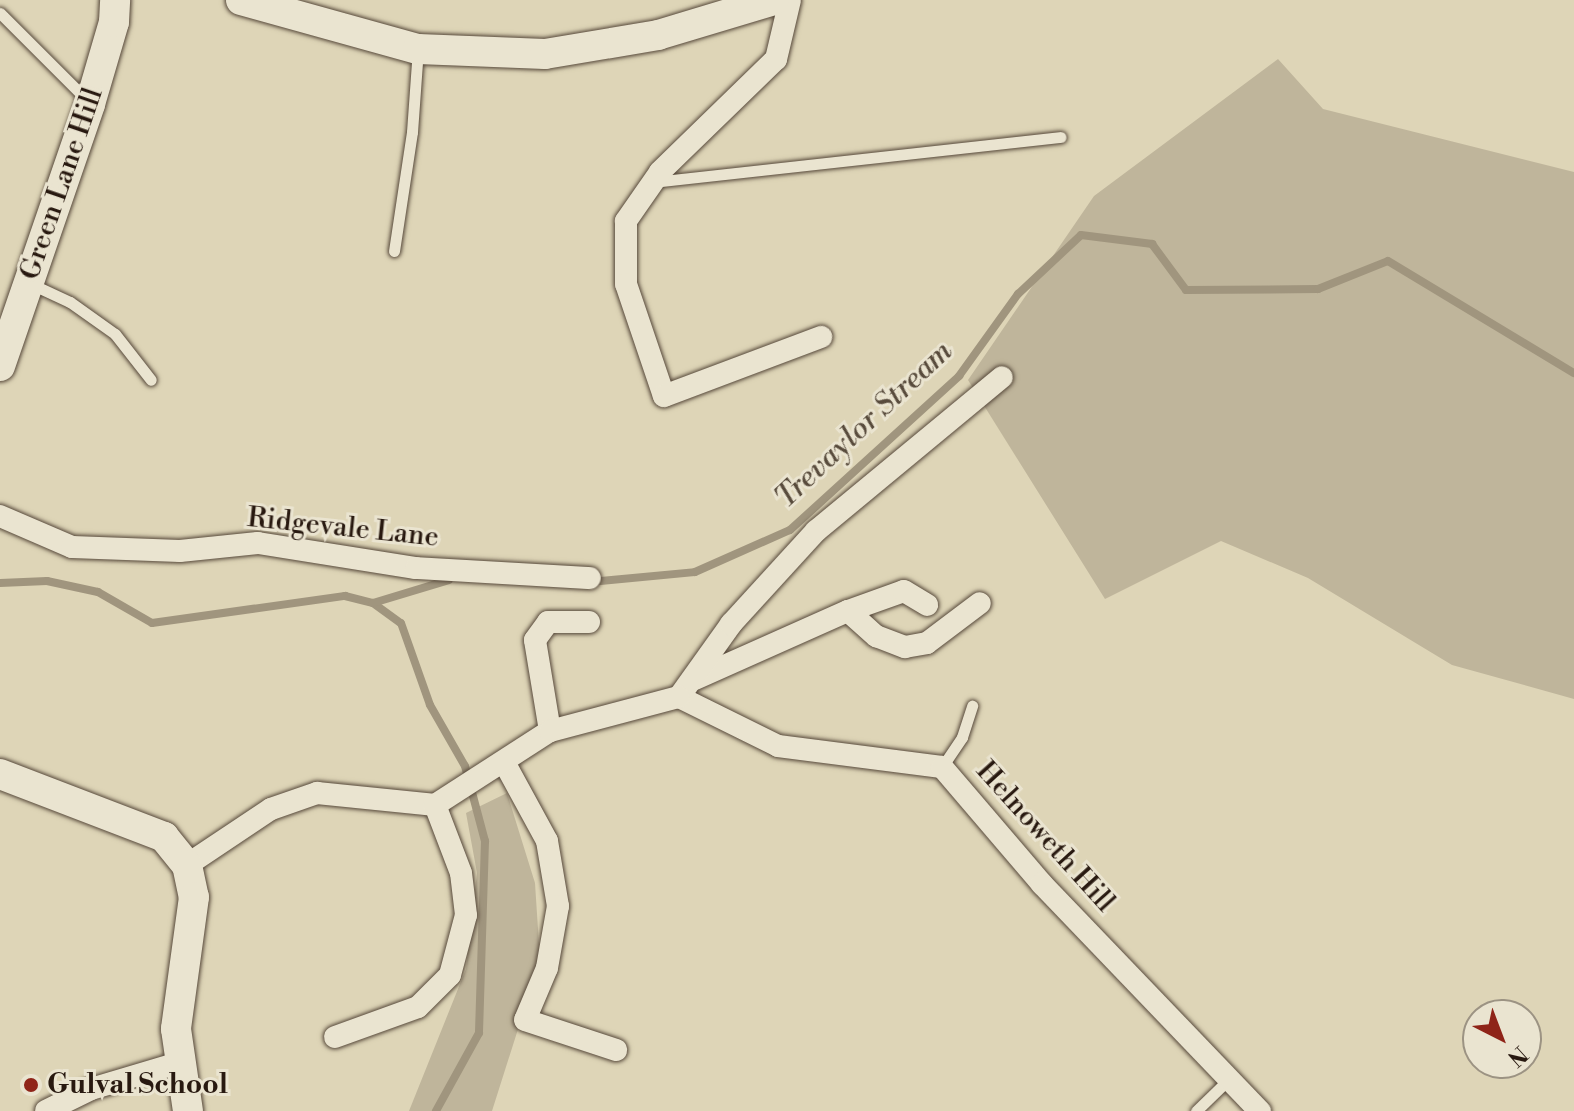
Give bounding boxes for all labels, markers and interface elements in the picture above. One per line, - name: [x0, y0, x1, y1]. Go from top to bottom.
- street label: Green Lane Hill: [13, 84, 111, 284]
- water label: Trevaylor Stream: [768, 334, 960, 516]
- street label: Ridgevale Lane: [246, 501, 440, 555]
- street label: Helnoweth Hill: [969, 755, 1121, 919]
- north arrow: [1462, 999, 1542, 1079]
- text: N: [1502, 1040, 1533, 1072]
- place label: Gulval School: [47, 1068, 228, 1102]
- marker: Gulval School: [22, 1076, 40, 1094]

